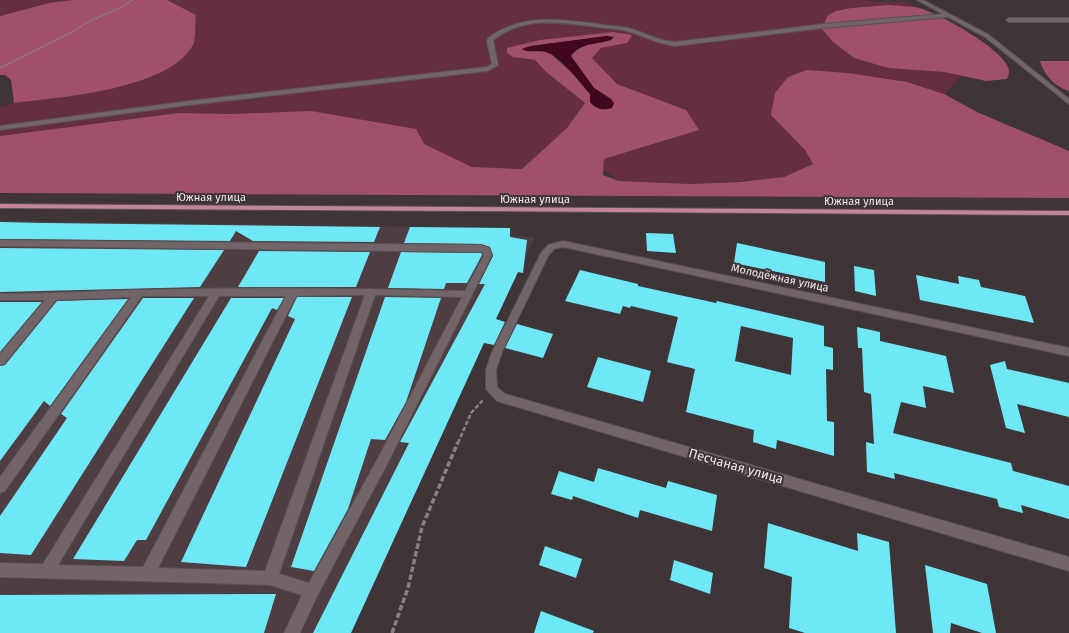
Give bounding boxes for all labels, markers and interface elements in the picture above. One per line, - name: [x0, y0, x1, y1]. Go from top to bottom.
- street label: Южная улица: [176, 191, 246, 204]
- street label: Южная улица: [500, 193, 570, 206]
- street label: Южная улица: [824, 195, 894, 208]
- street label: Молодёжная улица: [730, 261, 830, 295]
- street label: Песчаная улица: [687, 445, 785, 487]

